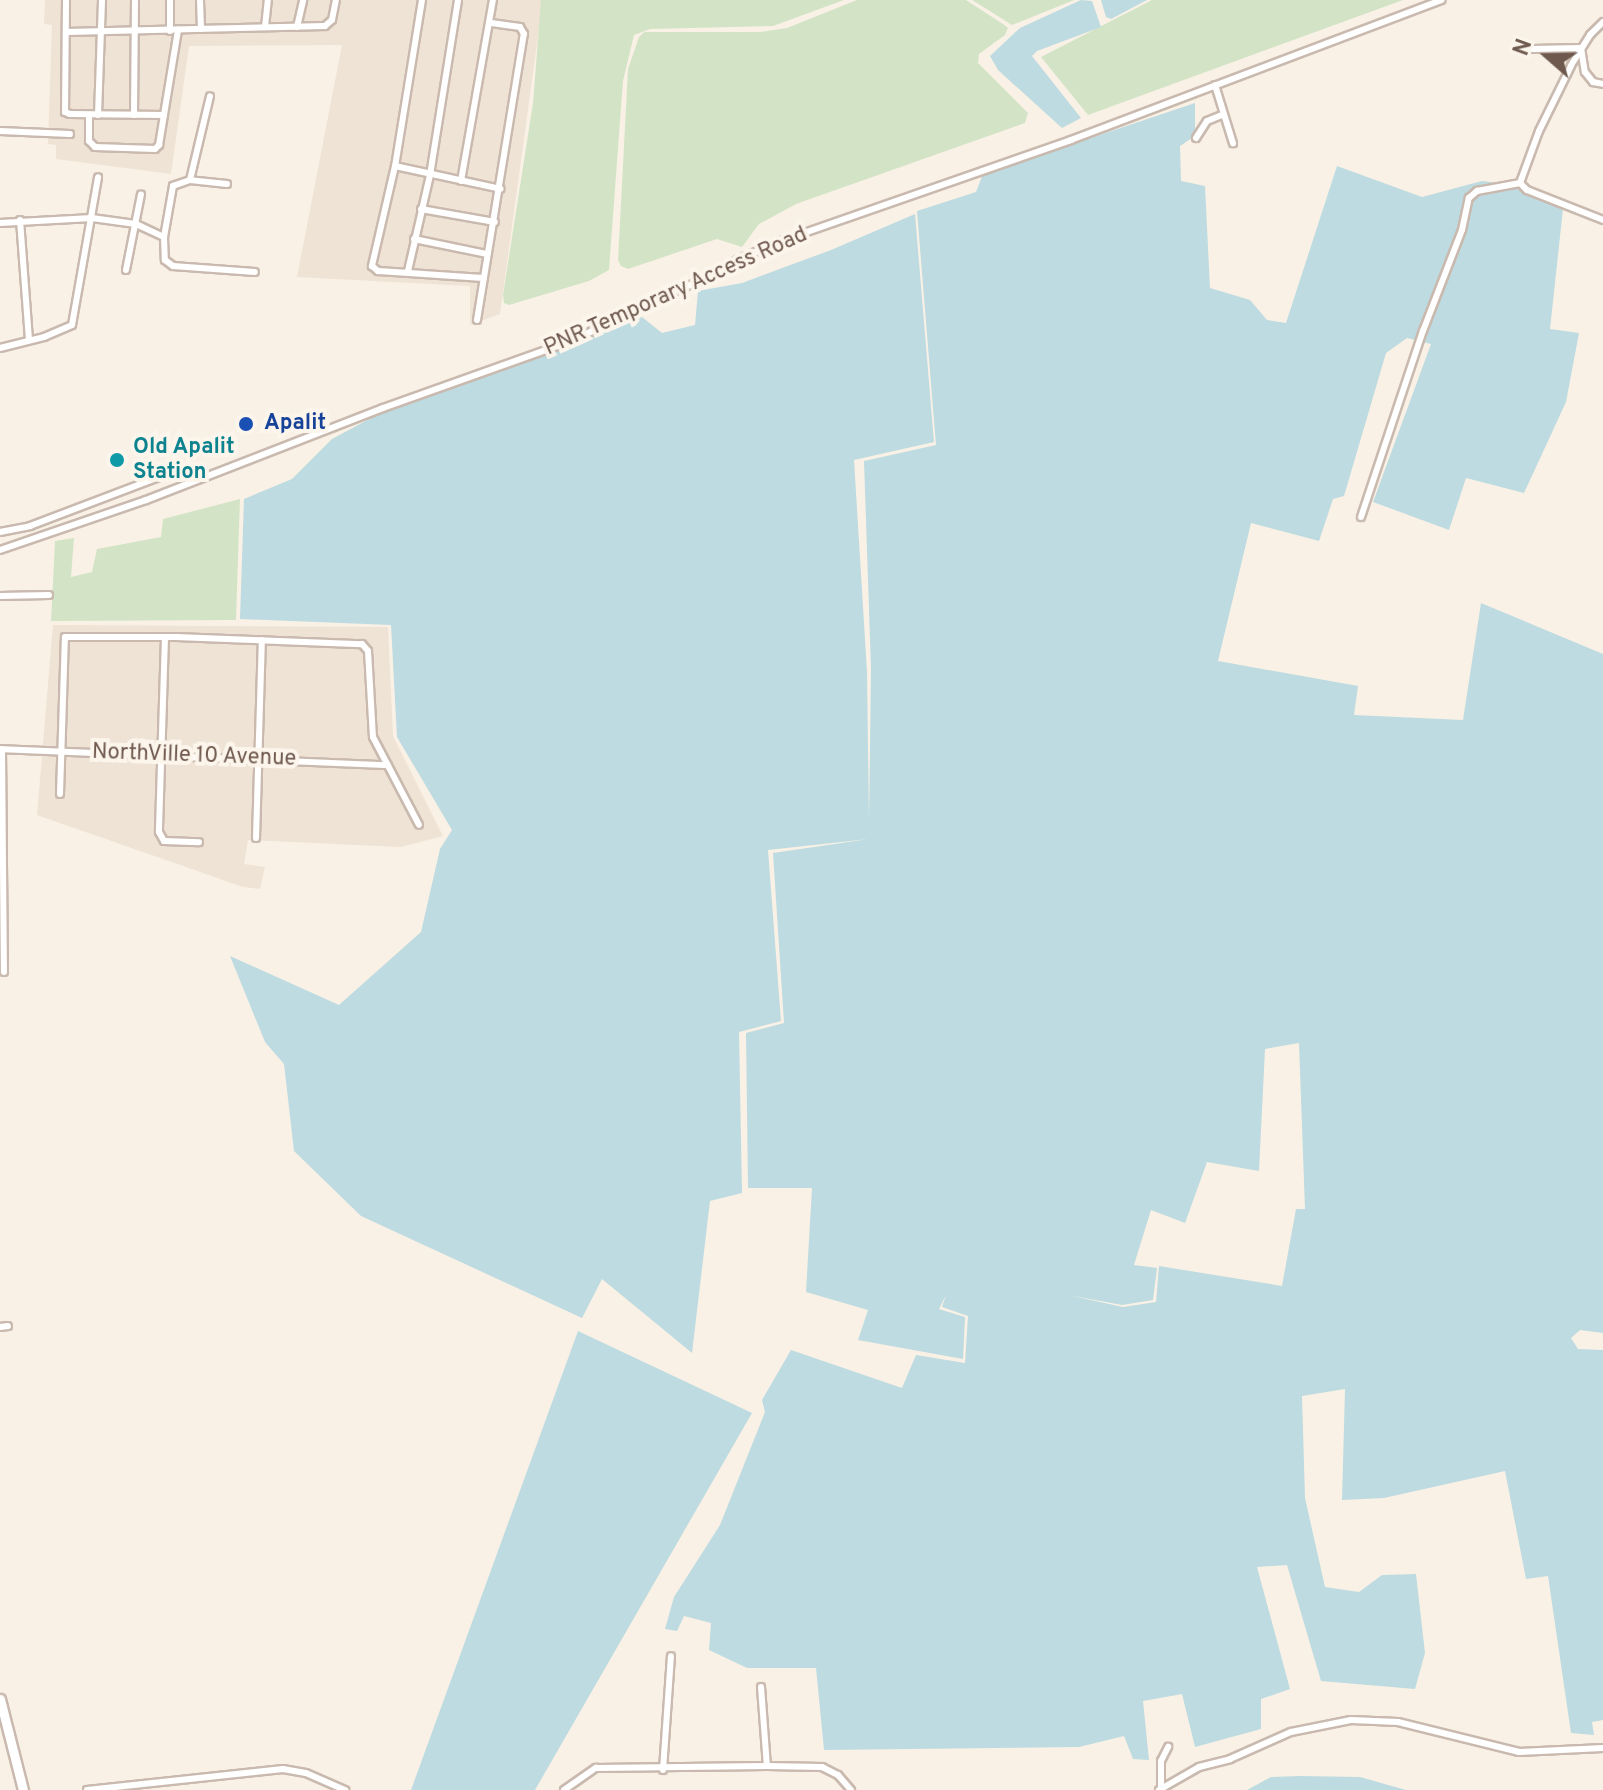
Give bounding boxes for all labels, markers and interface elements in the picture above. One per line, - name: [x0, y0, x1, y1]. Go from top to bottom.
- north arrow: [1507, 16, 1587, 96]
- text: N: [1509, 36, 1539, 60]
- street label: PNR Temporary Access Road: [540, 222, 812, 362]
- place label: Apalit: [264, 411, 326, 437]
- marker: Apalit: [235, 413, 257, 435]
- place label: Old Apalit Station: [133, 434, 236, 486]
- marker: Old Apalit Station: [108, 451, 126, 469]
- street label: NorthVille 10 Avenue: [91, 739, 297, 773]

